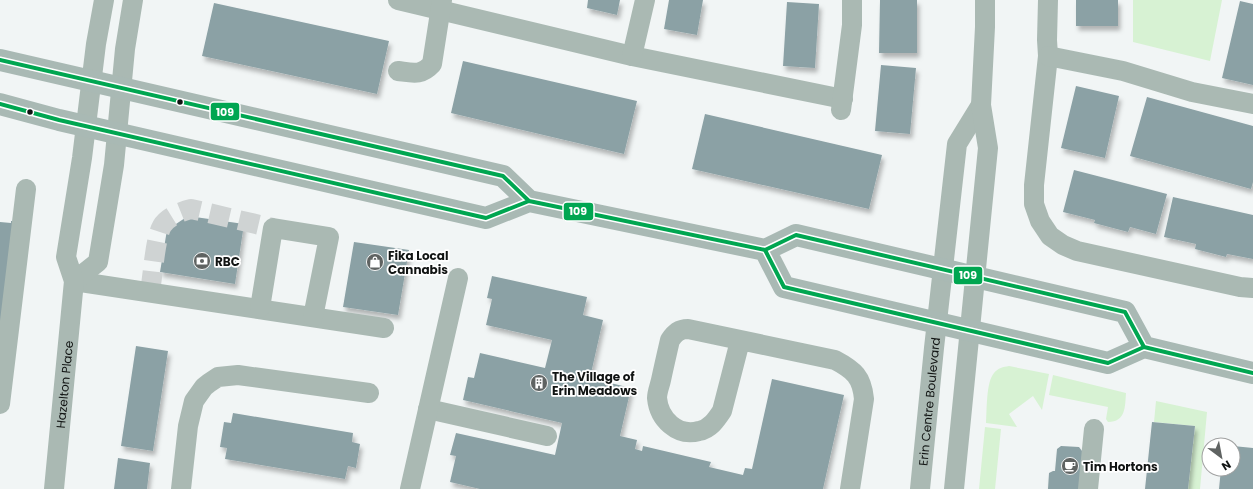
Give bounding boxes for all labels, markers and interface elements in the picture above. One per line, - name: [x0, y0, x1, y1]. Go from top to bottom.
- unlabelled marker: [175, 97, 185, 107]
- line badge: 109: [210, 102, 240, 121]
- text: 109: [216, 104, 234, 120]
- unlabelled marker: [25, 107, 35, 117]
- line badge: 109: [563, 202, 594, 221]
- text: 109: [569, 203, 587, 219]
- place label: Fika Local Cannabis: [388, 247, 449, 278]
- bank icon: RBC: [192, 251, 212, 271]
- shop icon: Fika Local Cannabis: [365, 252, 385, 272]
- place label: RBC: [215, 253, 240, 270]
- line badge: 109: [953, 266, 983, 285]
- text: 109: [959, 267, 977, 283]
- street label: Erin Centre Boulevard: [914, 336, 944, 466]
- street label: Hazelton Place: [51, 340, 77, 429]
- place label: The Village of Erin Meadows: [552, 368, 638, 399]
- building icon: The Village of Erin Meadows: [529, 373, 549, 393]
- north arrow: [1201, 437, 1241, 477]
- cafe icon: Tim Hortons: [1060, 456, 1080, 476]
- text: N: [1219, 457, 1234, 474]
- place label: Tim Hortons: [1083, 458, 1158, 475]

